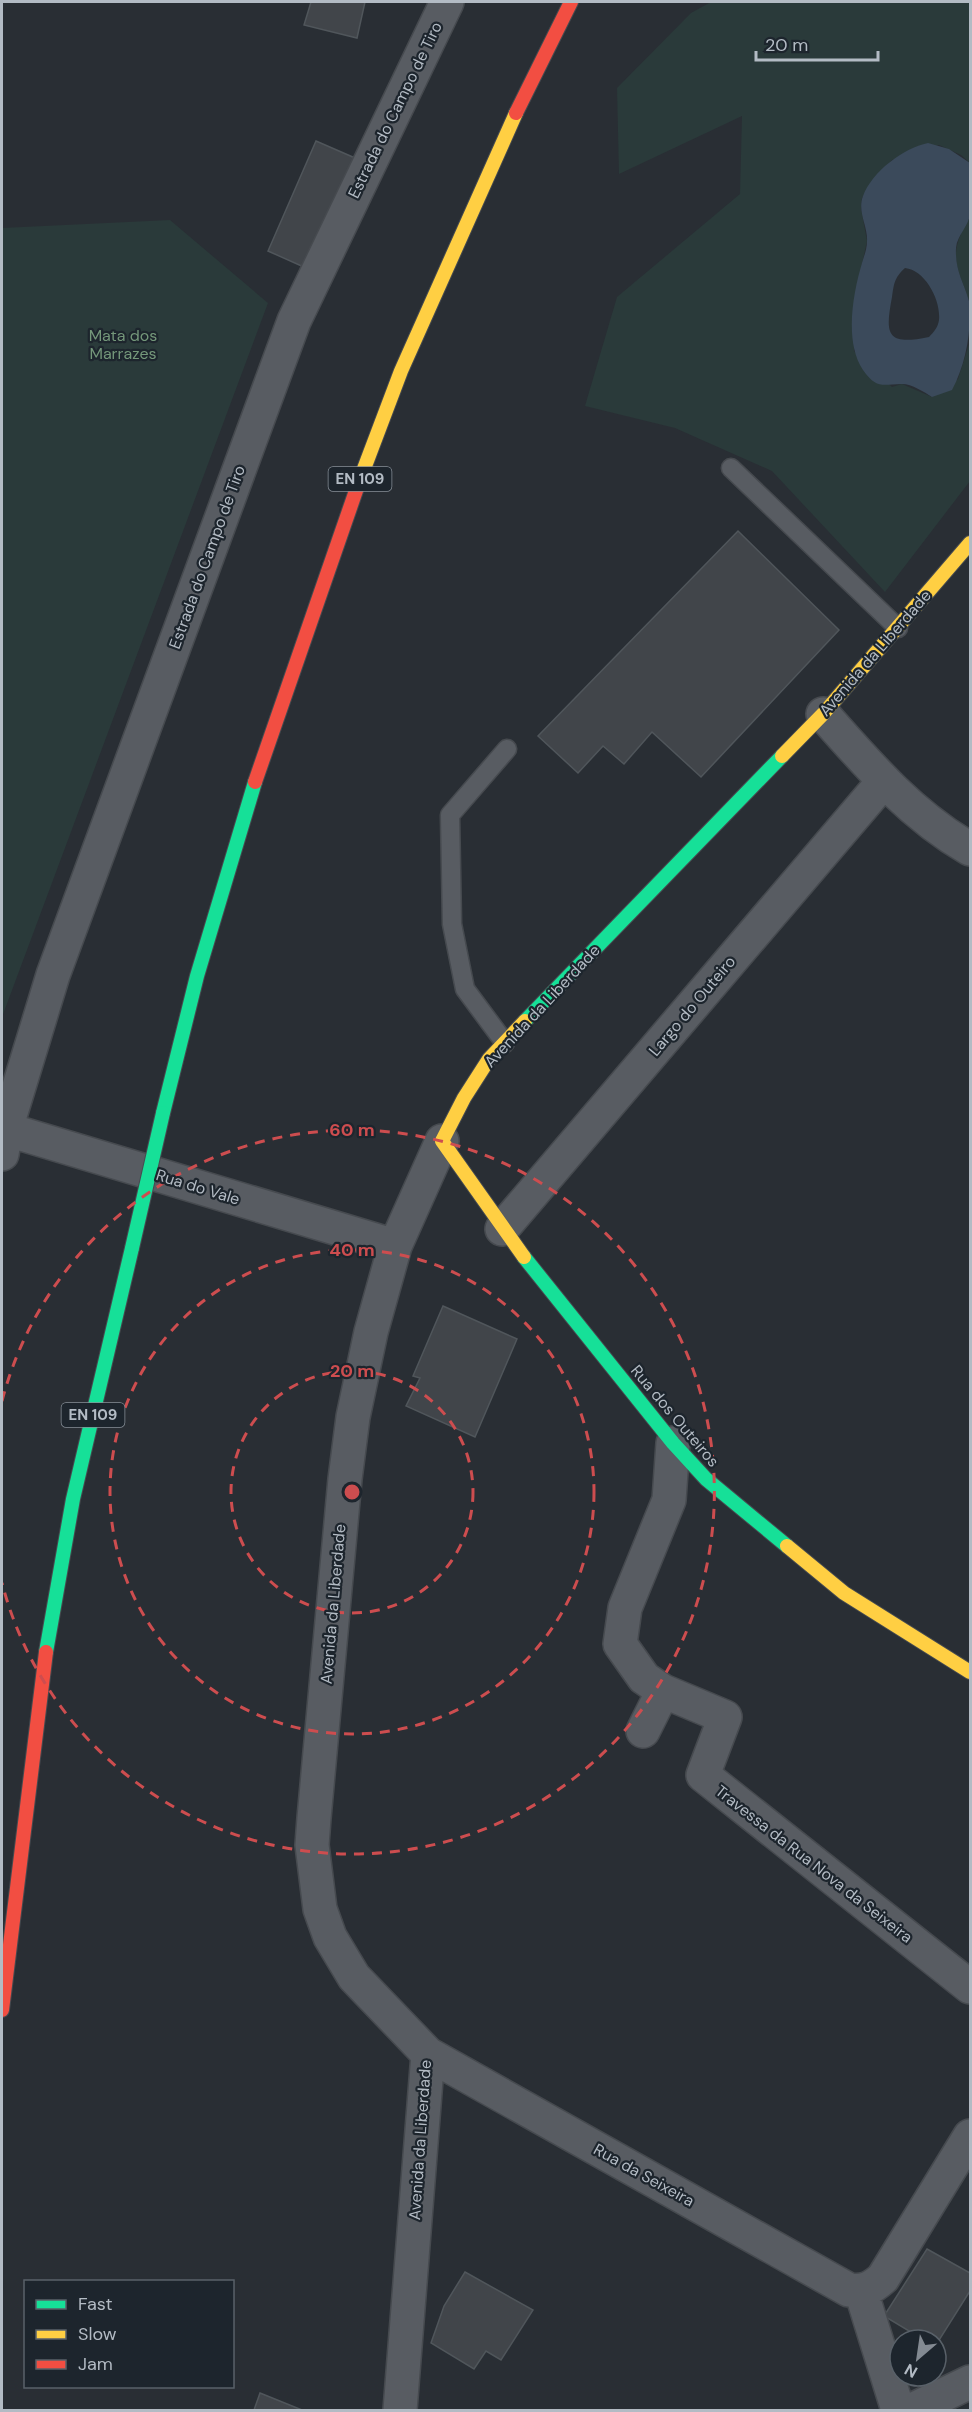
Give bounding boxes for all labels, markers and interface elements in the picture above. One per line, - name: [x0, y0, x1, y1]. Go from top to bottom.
- street label: Estrada do Campo de Tiro: [343, 18, 447, 202]
- scale bar: [756, 24, 878, 62]
- text: 20 m: [765, 33, 808, 57]
- park label: Mata dos Marrazes: [89, 325, 157, 364]
- street label: Estrada do Campo de Tiro: [164, 462, 250, 652]
- road number: EN 109: [328, 467, 392, 491]
- street label: Avenida da Liberdade: [814, 585, 936, 721]
- street label: Avenida da Liberdade: [479, 940, 605, 1072]
- street label: Largo do Outeiro: [644, 952, 740, 1060]
- text: 60 m: [329, 1118, 375, 1142]
- street label: Rua do Vale: [154, 1164, 242, 1210]
- text: 40 m: [329, 1238, 375, 1262]
- text: 20 m: [330, 1359, 374, 1383]
- street label: Rua dos Outeiros: [626, 1361, 724, 1471]
- road number: EN 109: [62, 1403, 124, 1427]
- centre of rings: [342, 1482, 362, 1502]
- street label: Avenida da Liberdade: [316, 1523, 350, 1685]
- street label: Travessa da Rua Nova da Seixeira: [711, 1780, 917, 1948]
- street label: Avenida da Liberdade: [404, 2059, 436, 2221]
- street label: Rua da Seixeira: [590, 2139, 698, 2211]
- legend: [24, 2280, 234, 2388]
- text: Fast: [78, 2292, 113, 2316]
- text: Slow: [78, 2322, 117, 2346]
- north arrow: [888, 2328, 948, 2388]
- text: Jam: [78, 2352, 113, 2376]
- text: N: [901, 2359, 921, 2383]

